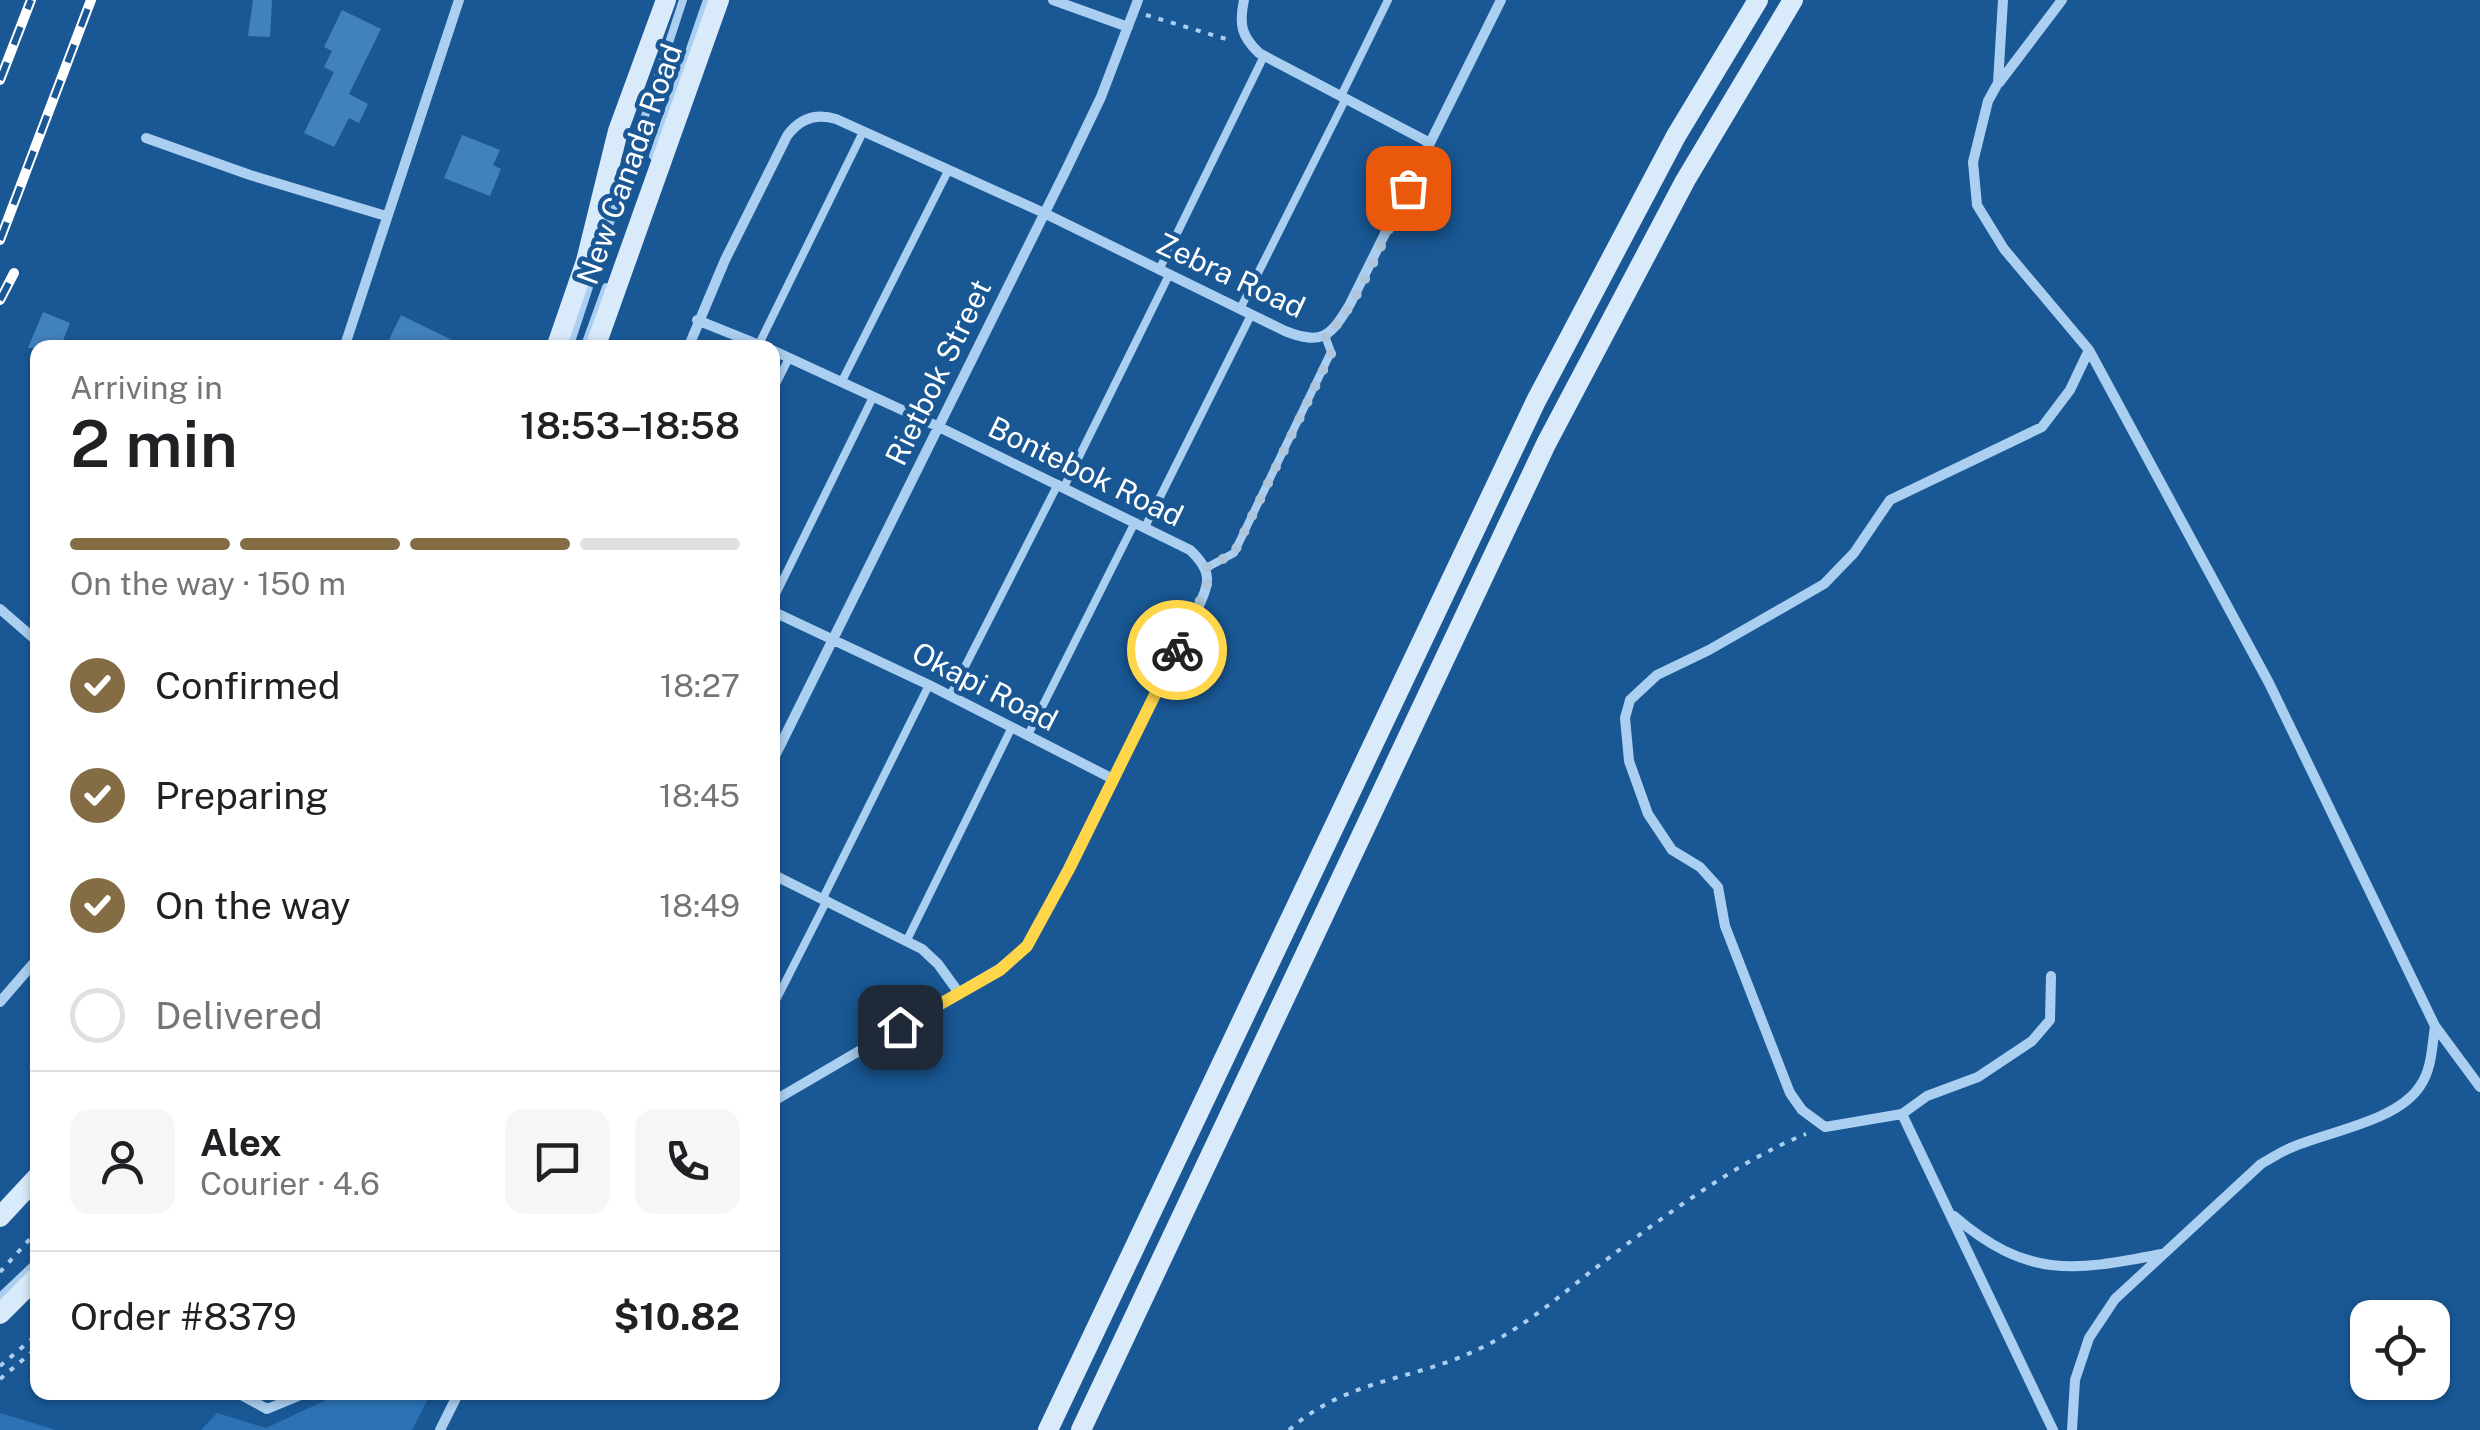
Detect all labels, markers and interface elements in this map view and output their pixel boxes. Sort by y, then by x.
street label: New Canada Road [569,39,689,289]
pin [1366,146,1451,231]
icon: bag [1381,161,1436,216]
street label: Zebra Road [1151,225,1311,325]
street label: Rietbok Street [878,273,998,471]
text: Arriving in [70,369,223,406]
text: 18:53–18:58 [520,403,740,448]
text: 2 min [70,405,238,482]
street label: Bontebok Road [983,408,1189,534]
text: On the way · 150 m [70,565,346,602]
courier [1127,600,1227,700]
icon: bike [1150,623,1205,678]
street label: Okapi Road [906,634,1064,738]
icon: check [70,658,125,713]
text: Confirmed [155,663,340,708]
text: 18:27 [660,667,740,704]
icon: check [70,768,125,823]
text: Preparing [155,773,329,818]
text: 18:45 [659,777,740,814]
icon: check [70,878,125,933]
text: On the way [155,883,351,928]
text: 18:49 [659,887,740,924]
pin [858,985,943,1070]
text: Delivered [155,993,323,1038]
icon: home [873,1000,928,1055]
button: person [70,1109,175,1214]
button: chat [505,1109,610,1214]
button: phone [635,1109,740,1214]
text: Alex [200,1120,282,1165]
text: Courier · 4.6 [200,1165,380,1202]
text: Order #8379 [70,1294,297,1339]
text: $10.82 [614,1294,740,1339]
map controls [2350,1300,2450,1400]
button: locate [2350,1300,2450,1400]

